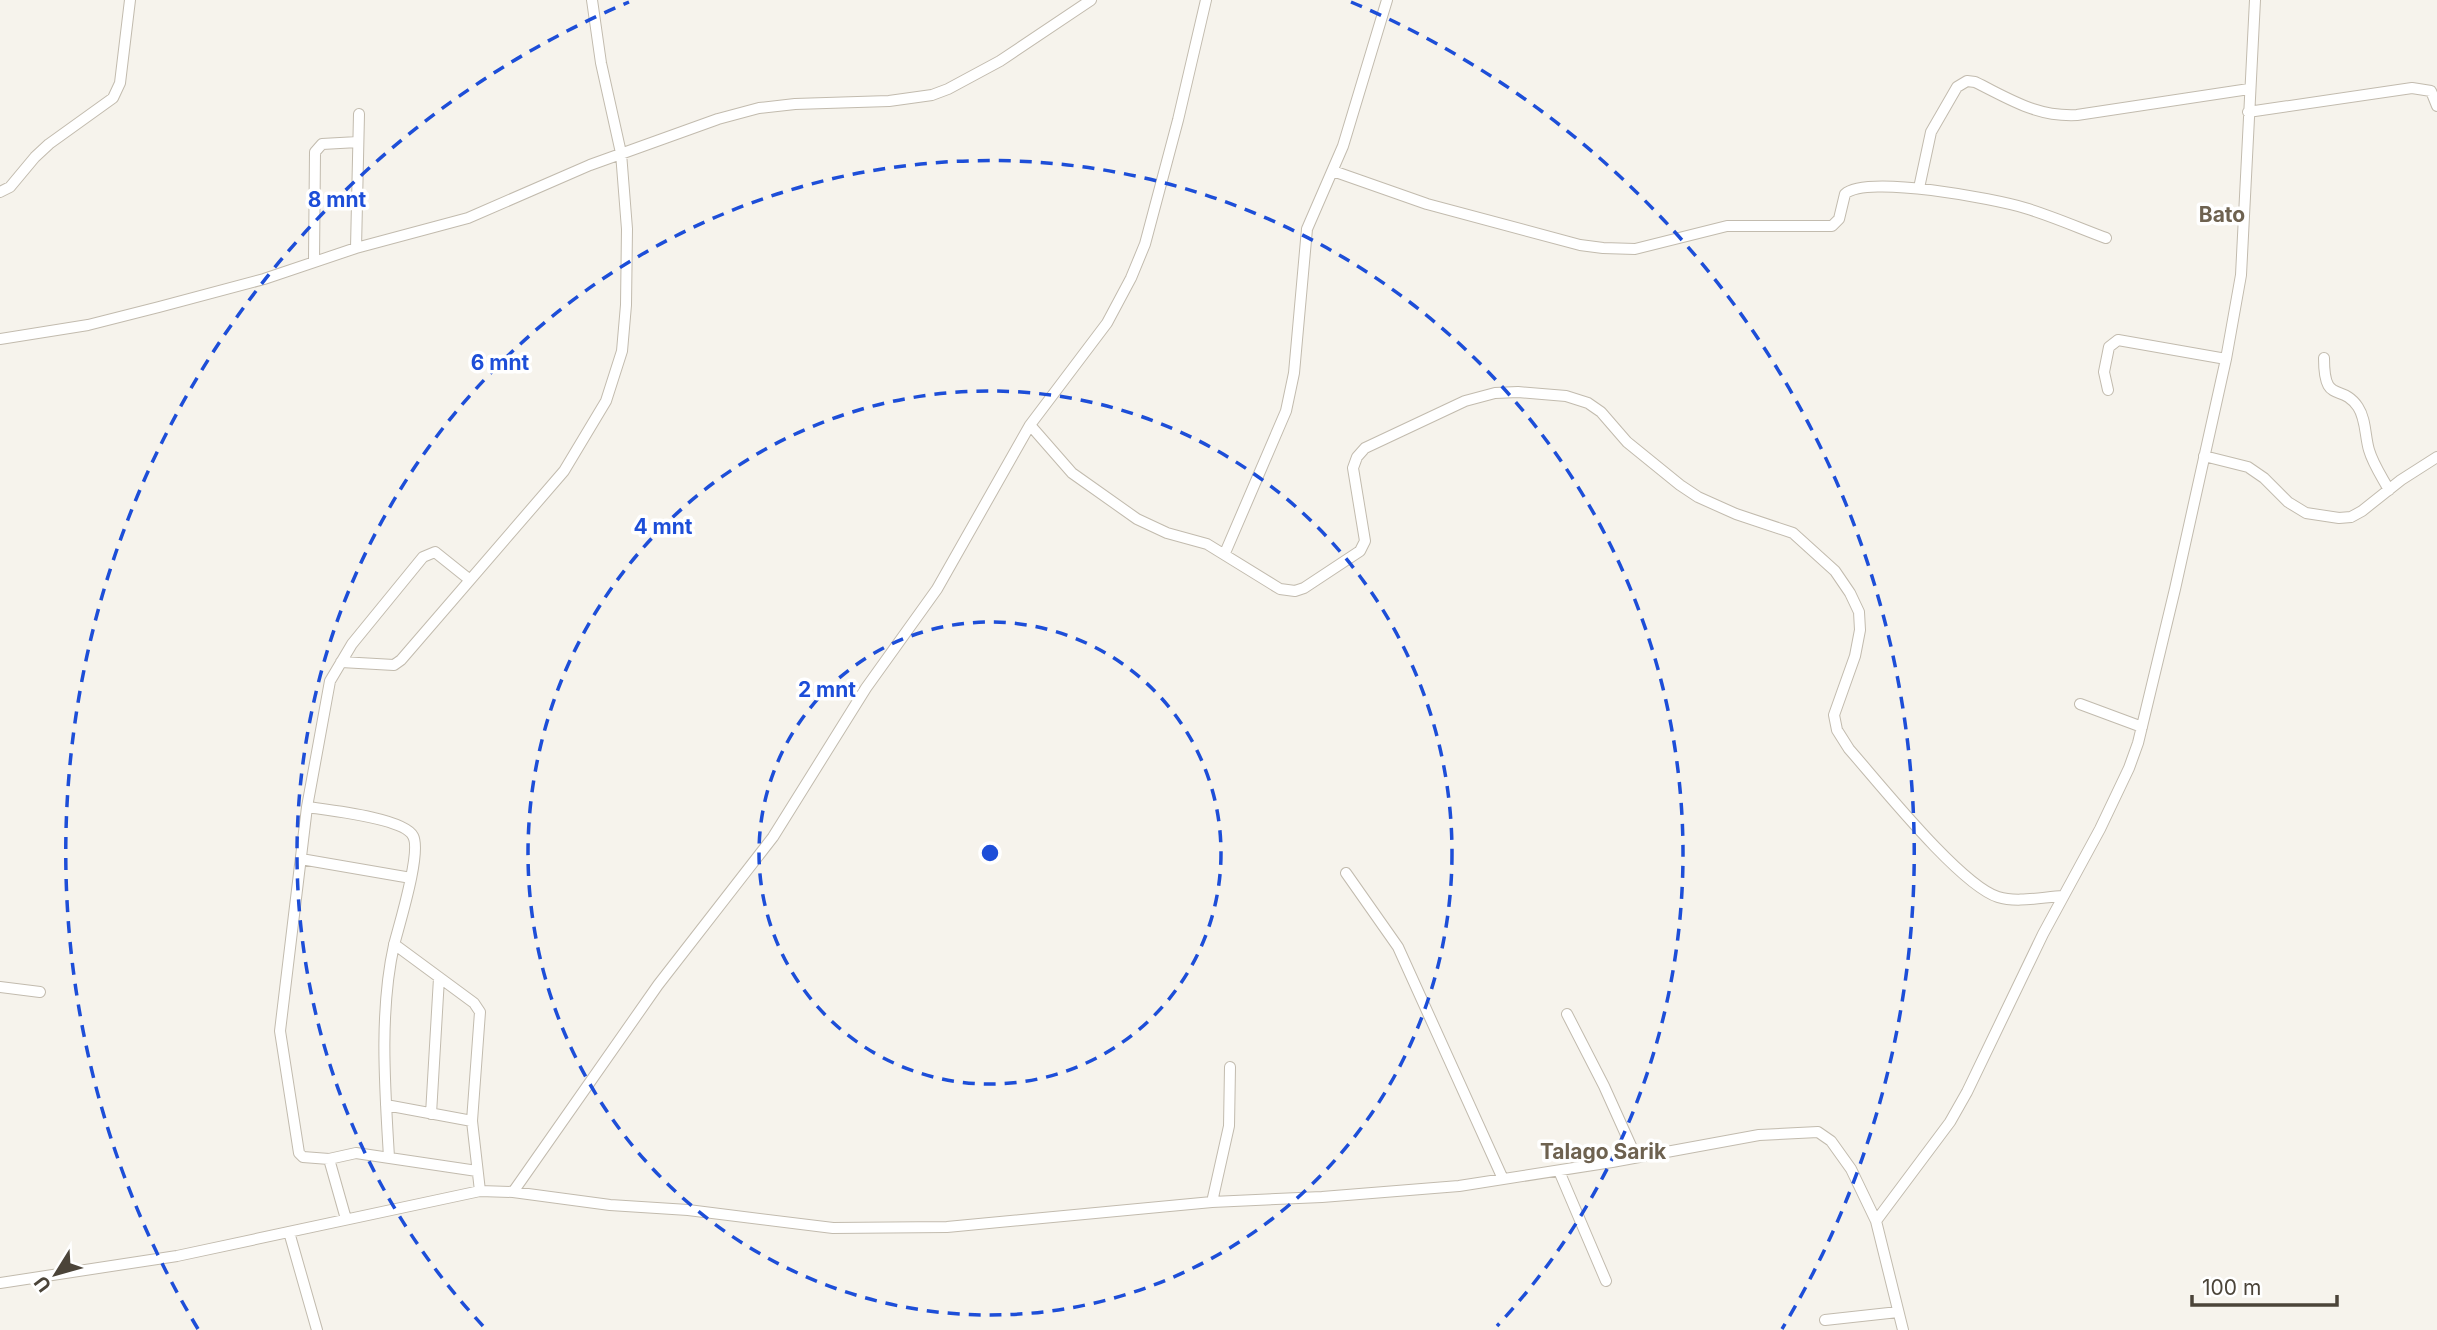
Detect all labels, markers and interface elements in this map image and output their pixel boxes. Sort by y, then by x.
text: 8 mnt [308,187,367,212]
district label: Bato [2199,202,2245,227]
text: 6 mnt [471,350,530,375]
text: 4 mnt [633,514,693,539]
text: 2 mnt [798,677,856,702]
centre of rings [978,841,1002,865]
district label: Talago Sarik [1540,1139,1667,1164]
north arrow [21,1239,91,1309]
scale bar [2192,1264,2337,1308]
text: U [29,1271,56,1296]
text: 100 m [2202,1275,2261,1300]

